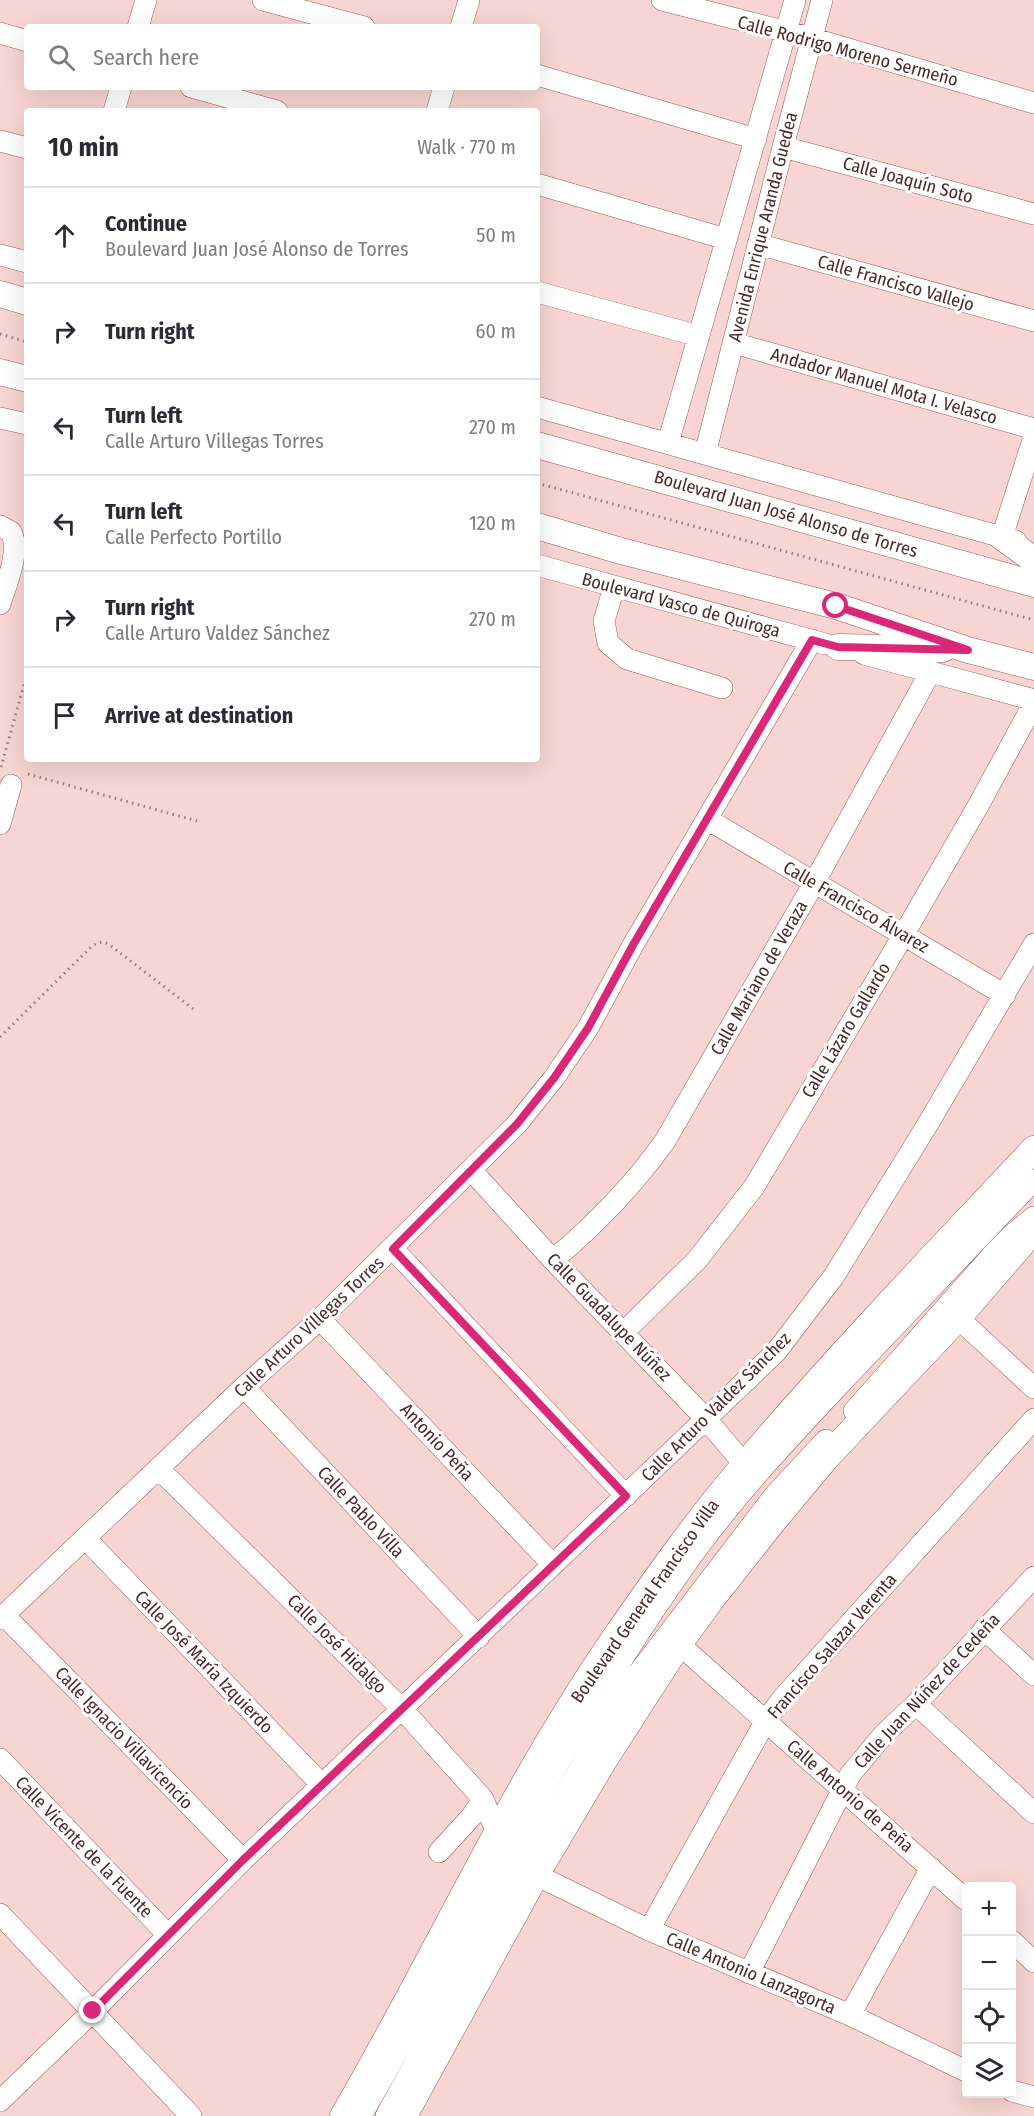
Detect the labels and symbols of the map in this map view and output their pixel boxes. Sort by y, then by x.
street label: Calle Rodrigo Moreno Sermeño [735,11,961,91]
street label: Avenida Enrique Aranda Guedea [724,110,802,344]
street label: Calle Joaquín Soto [840,152,976,208]
street label: Calle Francisco Vallejo [815,250,977,316]
street label: Andador Manuel Mota I. Velasco [768,343,1000,429]
street label: Boulevard Juan José Alonso de Torres [652,466,921,562]
street label: Boulevard Vasco de Quiroga [579,568,783,642]
route start [822,592,848,618]
street label: Calle Francisco Álvarez [779,855,933,958]
street label: Calle Mariano de Veraza [706,896,812,1059]
street label: Calle Lázaro Gallardo [797,958,895,1102]
street label: Calle Guadalupe Núñez [542,1248,676,1386]
street label: Calle Arturo Villegas Torres [230,1252,389,1402]
street label: Calle Arturo Valdez Sánchez [637,1328,795,1486]
street label: Antonio Peña [396,1399,479,1485]
street label: Calle Pablo Villa [313,1462,409,1563]
street label: Boulevard General Francisco Villa [566,1495,724,1707]
street label: Francisco Salazar Verenta [763,1569,901,1723]
street label: Calle José María Izquierdo [130,1586,278,1738]
street label: Calle José Hidalgo [283,1590,391,1698]
street label: Calle Juan Núñez de Cedeña [849,1609,1005,1773]
street label: Calle Ignacio Villavicencio [50,1662,198,1814]
street label: Calle Antonio de Peña [782,1735,918,1857]
street label: Calle Vicente de la Fuente [11,1772,157,1922]
street label: Calle Antonio Lanzagorta [663,1927,839,2019]
route end [79,1997,105,2023]

